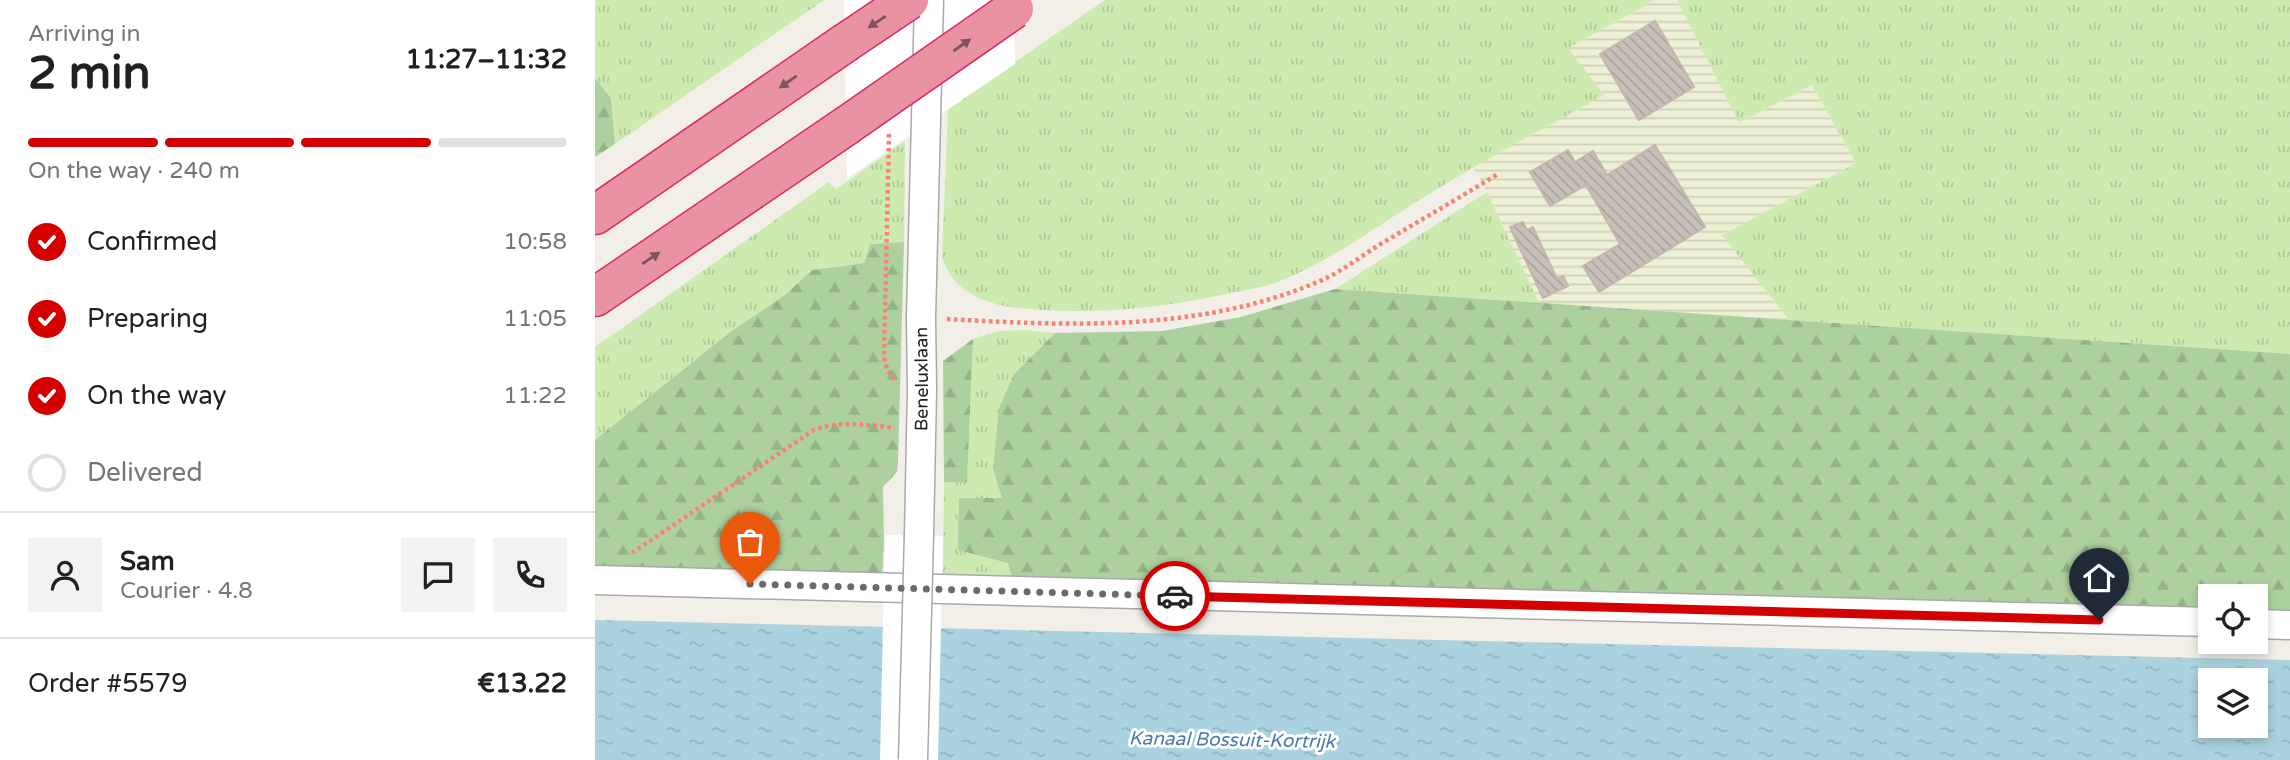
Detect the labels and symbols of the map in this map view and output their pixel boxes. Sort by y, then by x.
one-way arrow [867,15,887,28]
one-way arrow [953,39,972,52]
one-way arrow [779,75,797,89]
one-way arrow [642,252,661,265]
street label: Beneluxlaan [910,327,933,431]
pin [720,512,780,584]
pin [2069,548,2129,620]
courier [1140,561,1210,631]
water label: Kanaal Bossuit-Kortrijk [1129,727,1337,753]

